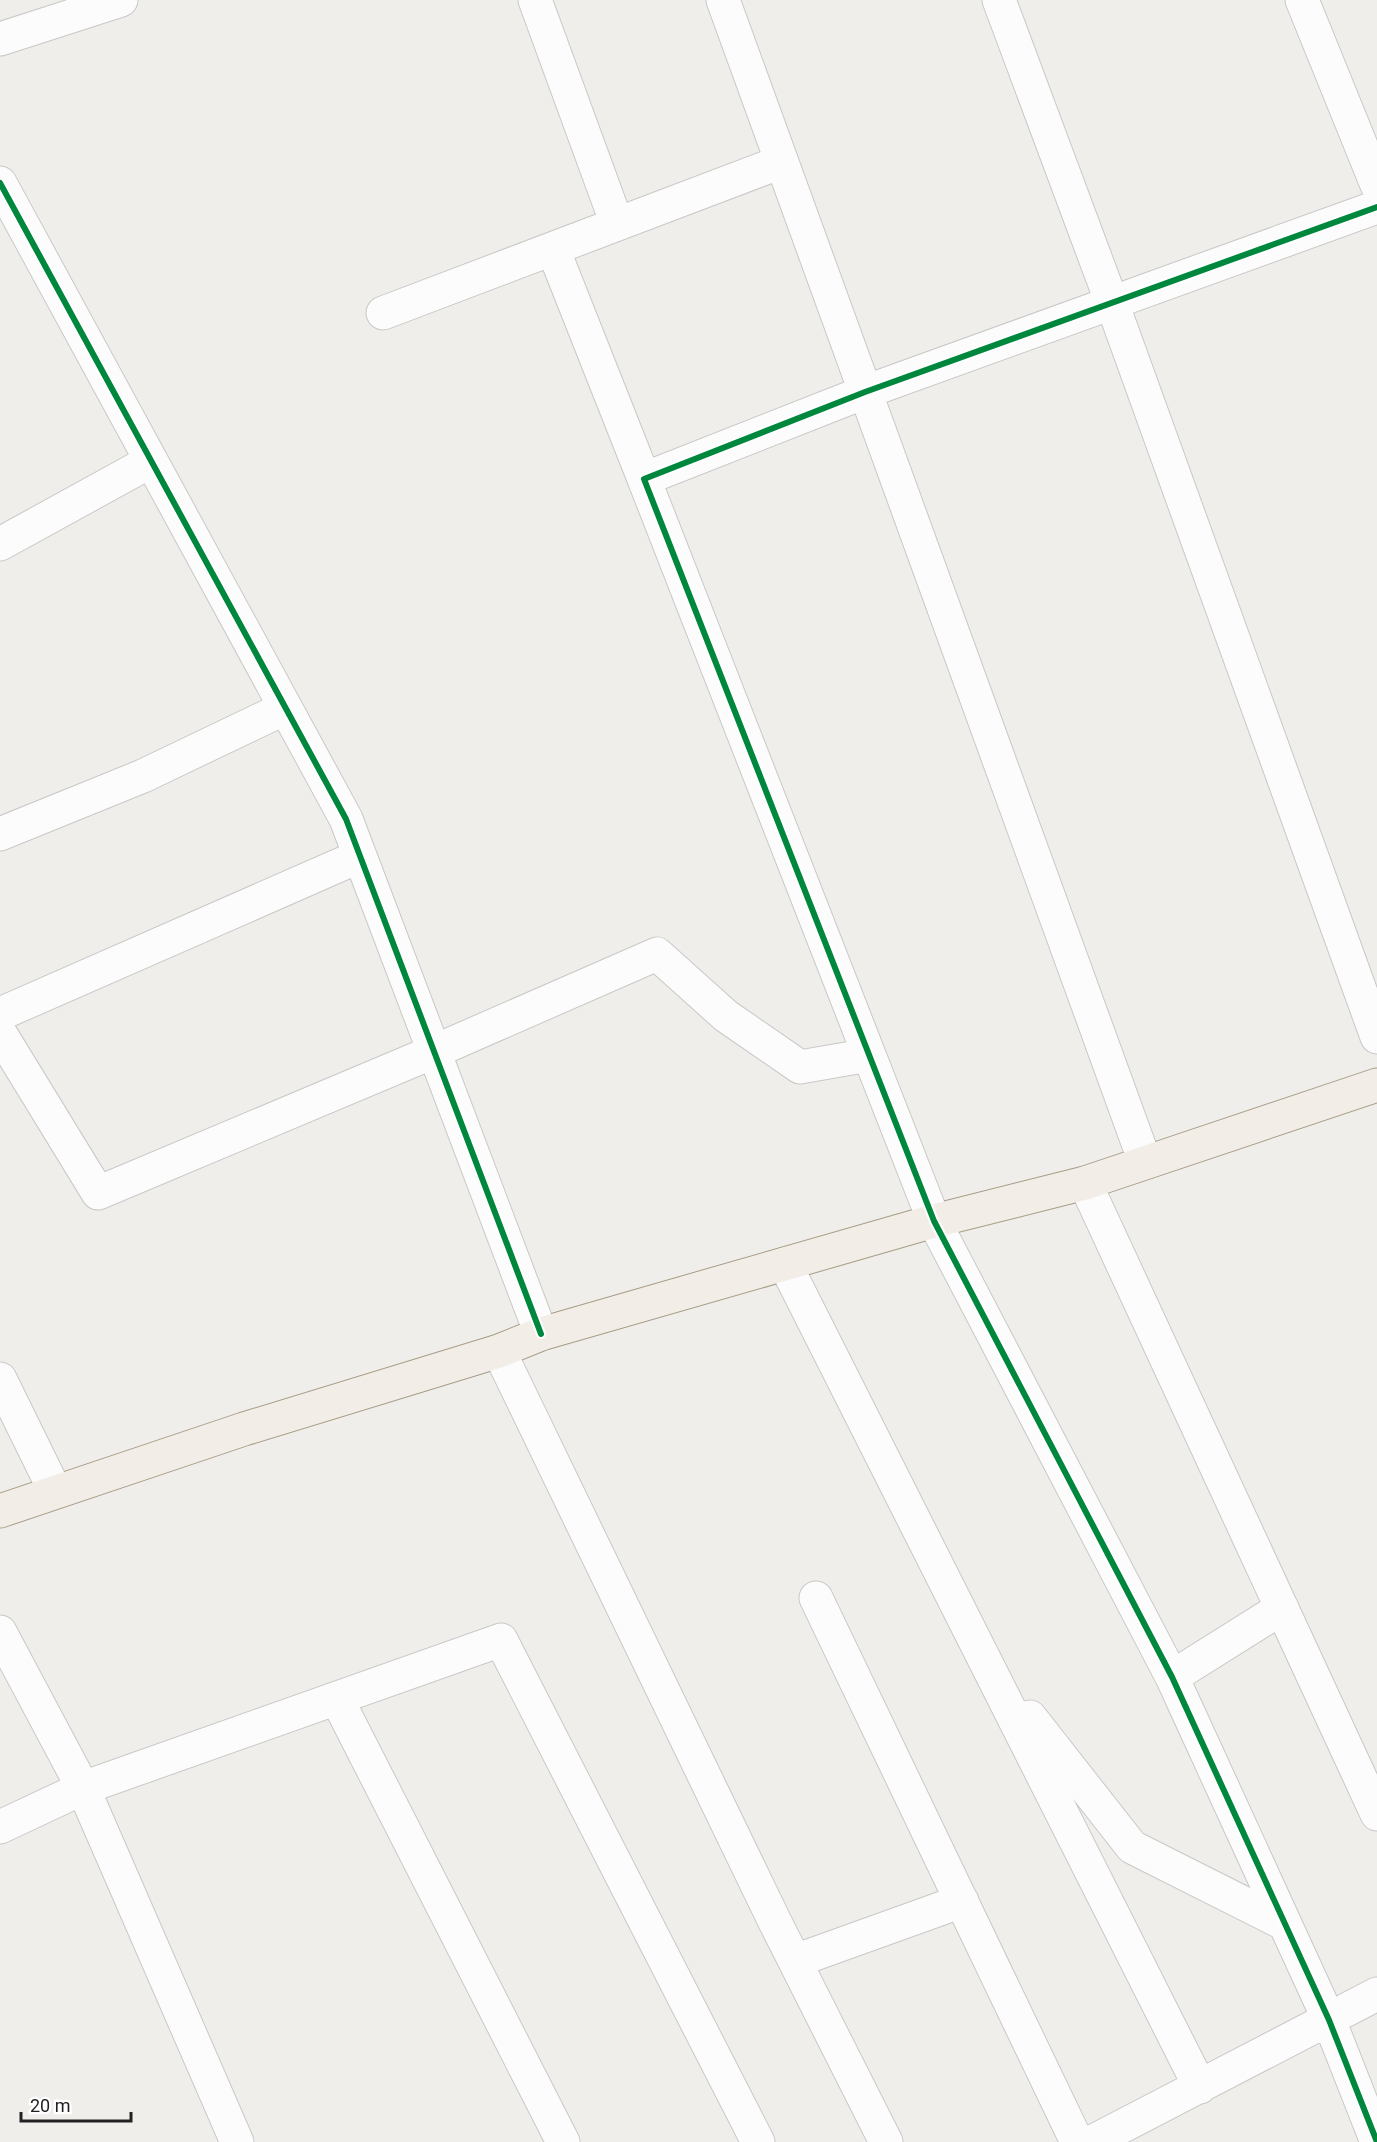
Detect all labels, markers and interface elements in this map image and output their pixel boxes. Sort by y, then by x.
scale bar [21,2085,130,2123]
text: 20 m [30,2095,70,2116]

